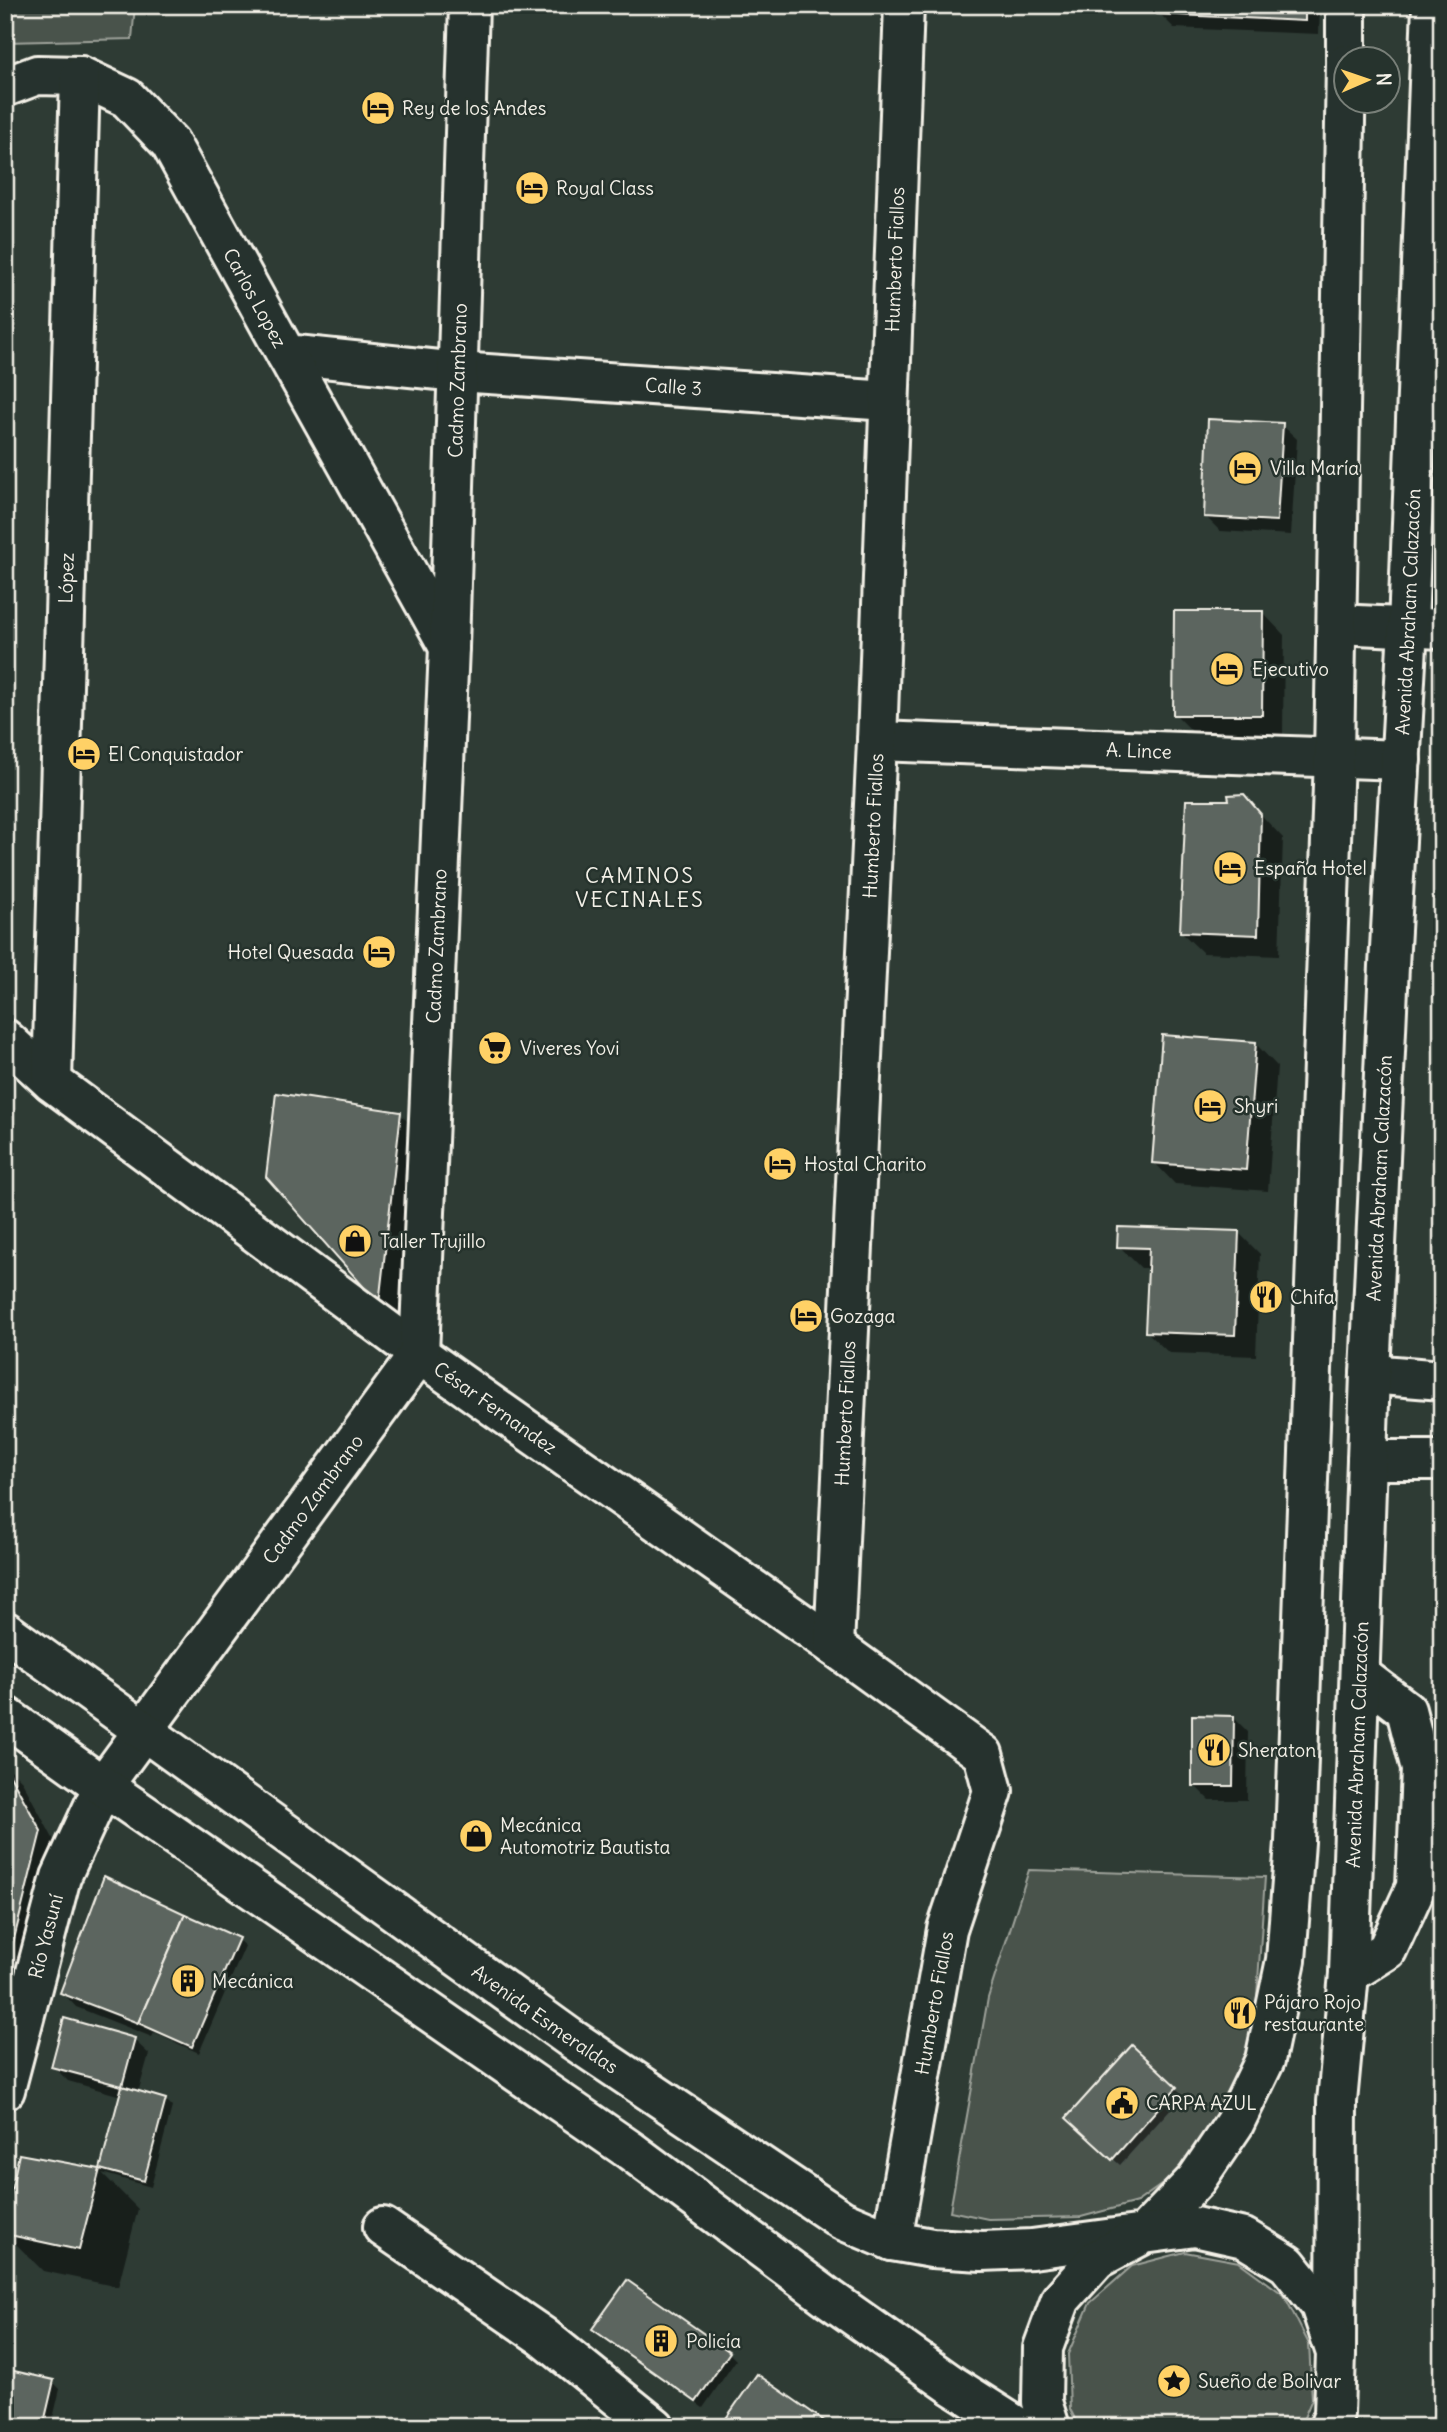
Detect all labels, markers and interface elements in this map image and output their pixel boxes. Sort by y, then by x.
north arrow [1332,46,1402,116]
text: N [1372,72,1396,86]
hotel icon: Rey de los Andes [359,89,397,127]
place label: Rey de los Andes [402,96,546,120]
hotel icon: Royal Class [513,169,551,207]
place label: Royal Class [556,176,654,200]
street label: Humberto Fiallos [880,186,909,332]
street label: Carlos Lopez [218,244,292,352]
street label: Cadmo Zambrano [443,303,472,458]
street label: Calle 3 [644,373,703,400]
hotel icon: Villa María [1226,449,1264,487]
place label: Villa María [1270,456,1359,480]
street label: Avenida Abraham Calazacón [1390,488,1425,736]
street label: López [53,552,79,604]
hotel icon: Ejecutivo [1208,650,1246,688]
place label: Ejecutivo [1252,657,1329,681]
hotel icon: El Conquistador [65,735,103,773]
street label: A. Lince [1105,737,1172,764]
place label: El Conquistador [108,742,243,766]
street label: Humberto Fiallos [858,753,888,899]
hotel icon: España Hotel [1211,849,1249,887]
place label: España Hotel [1254,856,1367,880]
district label: CAMINOS VECINALES [575,862,705,913]
street label: Cadmo Zambrano [421,868,452,1024]
hotel icon: Hotel Quesada [360,933,398,971]
place label: Hotel Quesada [228,940,354,964]
supermarket icon: Viveres Yovi [476,1029,514,1067]
place label: Viveres Yovi [520,1036,620,1060]
street label: Avenida Abraham Calazacón [1361,1054,1397,1302]
hotel icon: Shyri [1191,1087,1229,1125]
place label: Shyri [1234,1094,1278,1118]
hotel icon: Hostal Charito [761,1145,799,1183]
place label: Hostal Charito [804,1152,926,1176]
shop icon: Taller Trujillo [336,1222,374,1260]
place label: Taller Trujillo [380,1229,486,1253]
restaurant icon: Chifa [1247,1278,1285,1316]
place label: Chifa [1290,1285,1335,1309]
hotel icon: Gozaga [787,1297,825,1335]
place label: Gozaga [830,1304,896,1328]
street label: Humberto Fiallos [830,1340,860,1486]
street label: César Fernandez [429,1356,562,1459]
street label: Cadmo Zambrano [258,1429,368,1569]
street label: Avenida Abraham Calazacón [1341,1621,1373,1868]
restaurant icon: Sheraton [1195,1731,1233,1769]
place label: Sheraton [1238,1738,1316,1762]
place label: Mecánica Automotriz Bautista [500,1813,671,1859]
shop icon: Mecánica Automotriz Bautista [457,1817,495,1855]
street label: Río Yasuní [23,1891,68,1981]
street label: Humberto Fiallos [910,1929,958,2077]
street label: Avenida Esmeraldas [467,1959,623,2079]
building icon: Mecánica [169,1962,207,2000]
place label: Mecánica [212,1969,294,1993]
place label: Pájaro Rojo restaurante [1264,1990,1364,2036]
restaurant icon: Pájaro Rojo restaurante [1221,1994,1259,2032]
public building icon: CARPA AZUL [1103,2084,1141,2122]
place label: CARPA AZUL [1146,2091,1257,2115]
building icon: Policía [642,2322,680,2360]
place label: Policía [686,2329,741,2353]
place icon: Sueño de Bolivar [1155,2362,1193,2400]
place label: Sueño de Bolivar [1198,2369,1341,2393]

